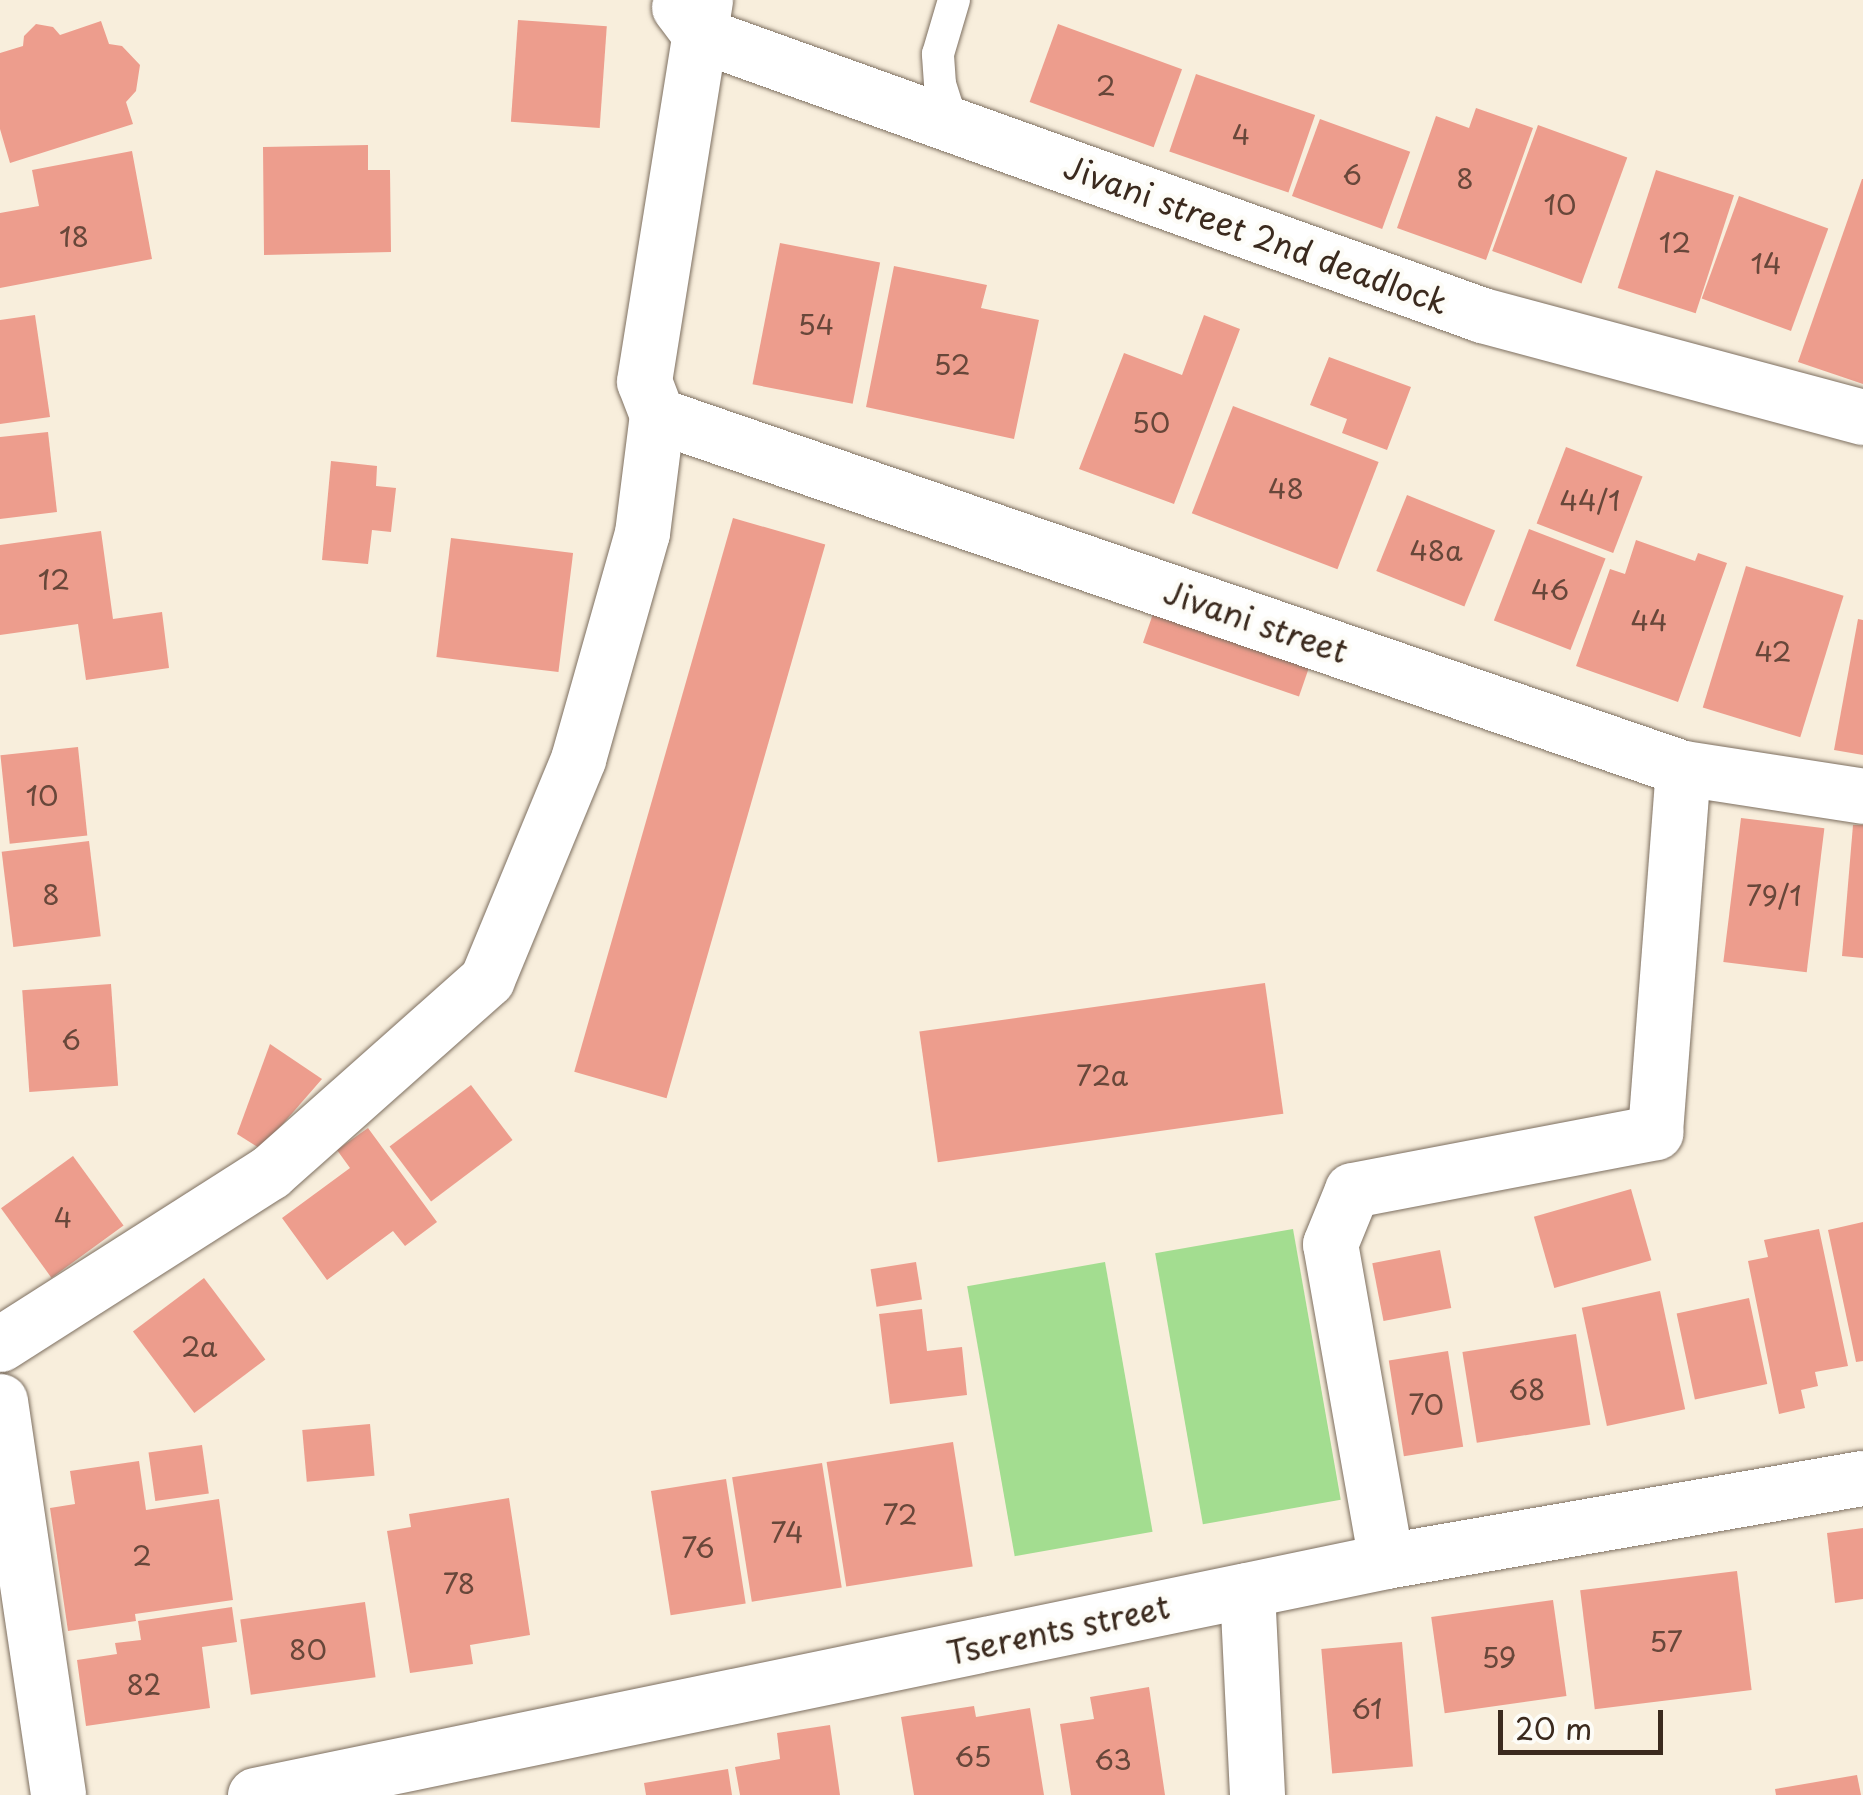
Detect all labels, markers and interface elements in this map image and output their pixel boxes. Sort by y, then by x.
house number: 2 [1096,68,1116,102]
house number: 4 [1232,117,1250,151]
street label: Jivani street 2nd deadlock [1059,146,1453,322]
house number: 6 [1342,157,1362,191]
house number: 8 [1456,161,1474,195]
house number: 10 [1543,187,1577,221]
house number: 18 [59,219,89,253]
house number: 12 [1659,225,1691,259]
house number: 14 [1750,246,1782,280]
house number: 54 [798,307,834,341]
house number: 52 [934,347,970,381]
house number: 50 [1132,405,1170,439]
house number: 48 [1268,471,1304,505]
house number: 44/1 [1559,483,1621,517]
house number: 48a [1409,533,1463,567]
house number: 12 [38,562,70,596]
street label: Jivani street [1159,572,1353,670]
house number: 46 [1531,572,1569,606]
house number: 44 [1630,603,1668,637]
house number: 42 [1754,634,1792,668]
house number: 10 [25,778,59,812]
house number: 8 [42,877,60,911]
house number: 79/1 [1746,878,1802,912]
house number: 6 [61,1022,81,1056]
house number: 72a [1076,1058,1128,1092]
house number: 4 [54,1200,72,1234]
house number: 2a [181,1329,217,1363]
house number: 68 [1509,1372,1545,1406]
house number: 70 [1408,1387,1444,1421]
house number: 72 [882,1497,918,1531]
house number: 74 [770,1515,804,1549]
house number: 76 [681,1530,715,1564]
house number: 2 [132,1538,152,1572]
house number: 78 [443,1566,475,1600]
street label: Tserents street [942,1586,1174,1672]
house number: 57 [1649,1624,1683,1658]
house number: 80 [289,1632,327,1666]
house number: 59 [1482,1640,1516,1674]
house number: 82 [127,1667,161,1701]
scale bar [1503,1690,1668,1752]
house number: 61 [1351,1691,1383,1725]
text: 20 m [1515,1705,1592,1750]
house number: 65 [955,1739,991,1773]
house number: 63 [1094,1742,1132,1776]

